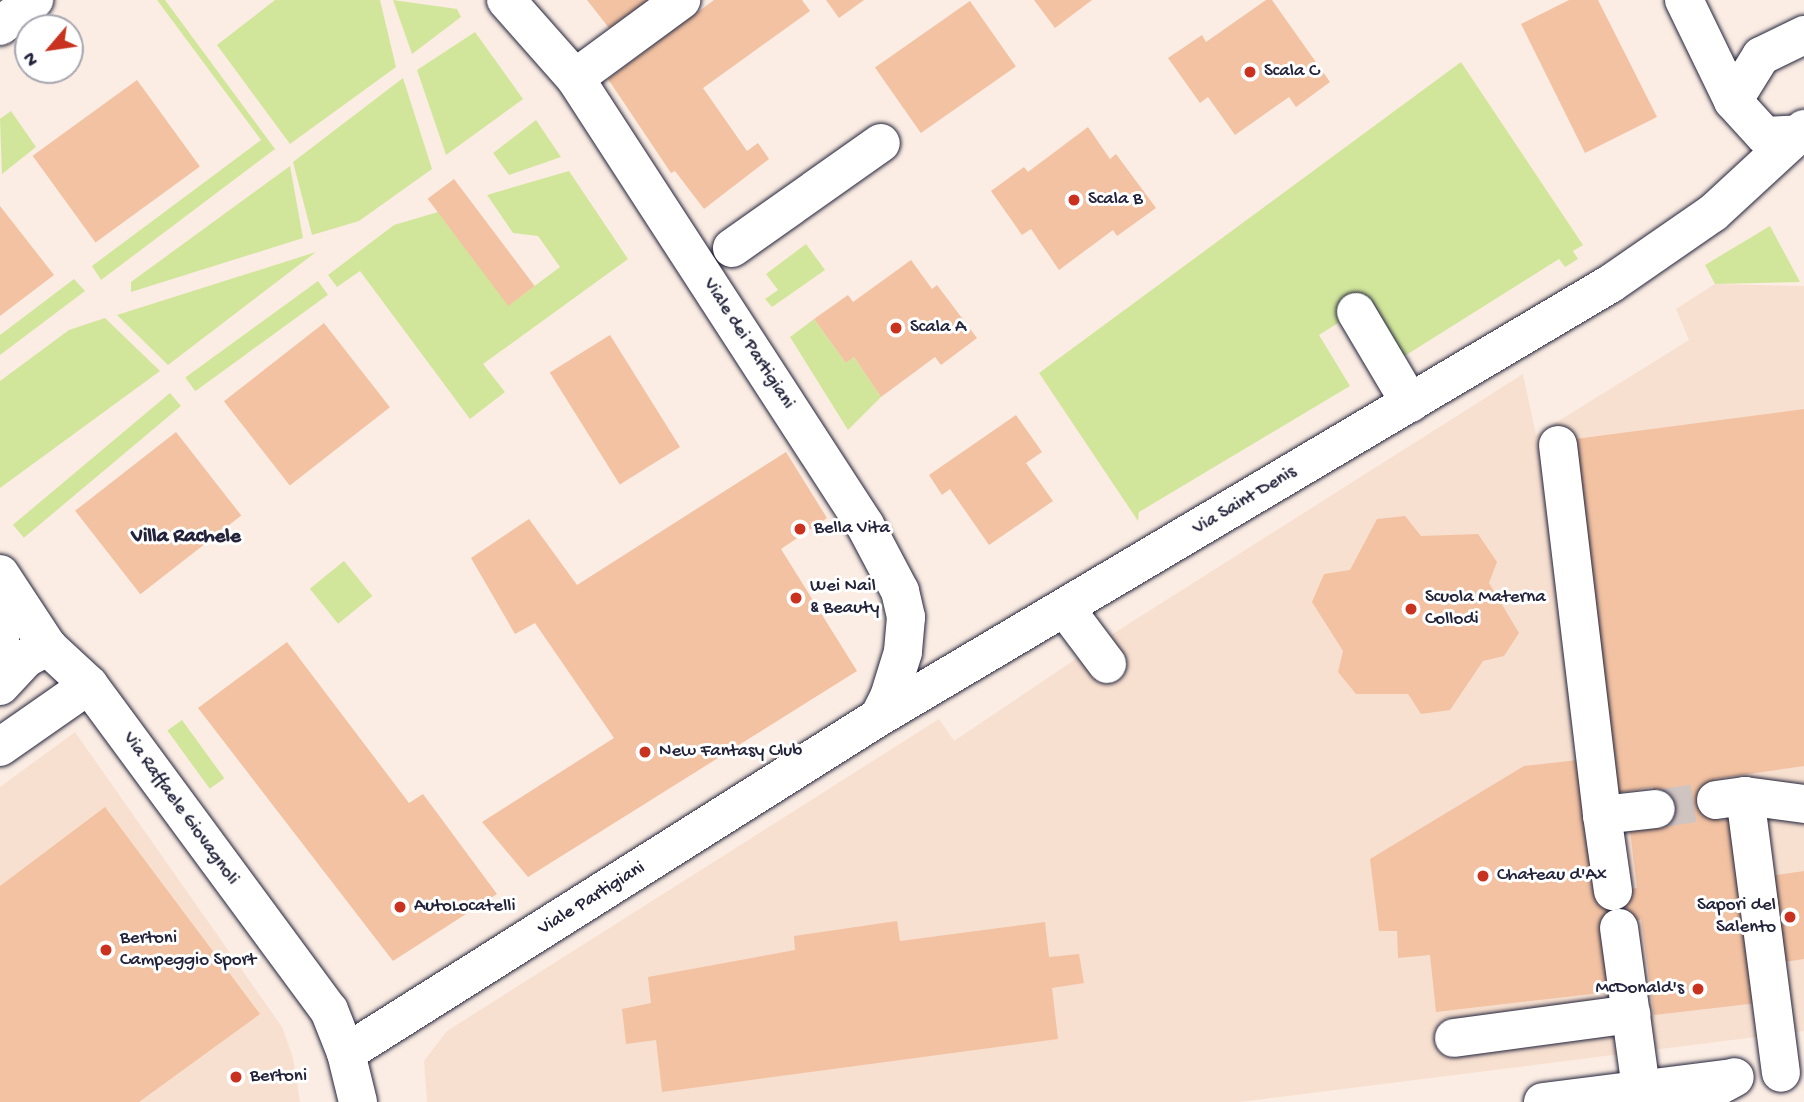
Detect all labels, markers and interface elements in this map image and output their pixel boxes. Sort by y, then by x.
north arrow [14,14,84,84]
text: N [19,47,45,69]
place label: Scala C [1264,61,1319,83]
marker: Scala C [1242,64,1258,80]
place label: Scala B [1088,189,1143,211]
marker: Scala B [1066,192,1082,208]
street label: Viale dei Partigiani [697,274,799,414]
place label: Scala A [910,317,966,339]
marker: Scala A [888,320,904,336]
street label: Via Saint Denis [1189,461,1301,541]
place label: Bella Vita [814,518,890,540]
marker: Bella Vita [792,521,808,537]
district label: Villa Rachele [131,525,241,551]
place label: Wei Nail & Beauty [810,576,879,620]
place label: Scuola Materna Collodi [1425,587,1546,631]
marker: Wei Nail & Beauty [788,590,804,606]
marker: Scuola Materna Collodi [1403,601,1419,617]
street label: Via Raffaele Giovagnoli [117,728,243,890]
place label: New Fantasy Club [659,741,802,763]
marker: New Fantasy Club [637,744,653,760]
street label: Viale Partigiani [534,857,650,941]
place label: Chateau d'Ax [1497,865,1607,887]
marker: Chateau d'Ax [1475,868,1491,884]
place label: Sapori del Salento [1697,895,1776,939]
place label: AutoLocatelli [414,896,516,918]
marker: AutoLocatelli [392,899,408,915]
marker: Sapori del Salento [1782,909,1798,925]
place label: Bertoni Campeggio Sport [120,928,256,972]
marker: Bertoni Campeggio Sport [98,942,114,958]
place label: McDonald's [1595,978,1684,1000]
marker: McDonald's [1690,981,1706,997]
place label: Bertoni [250,1066,307,1088]
marker: Bertoni [228,1069,244,1085]

